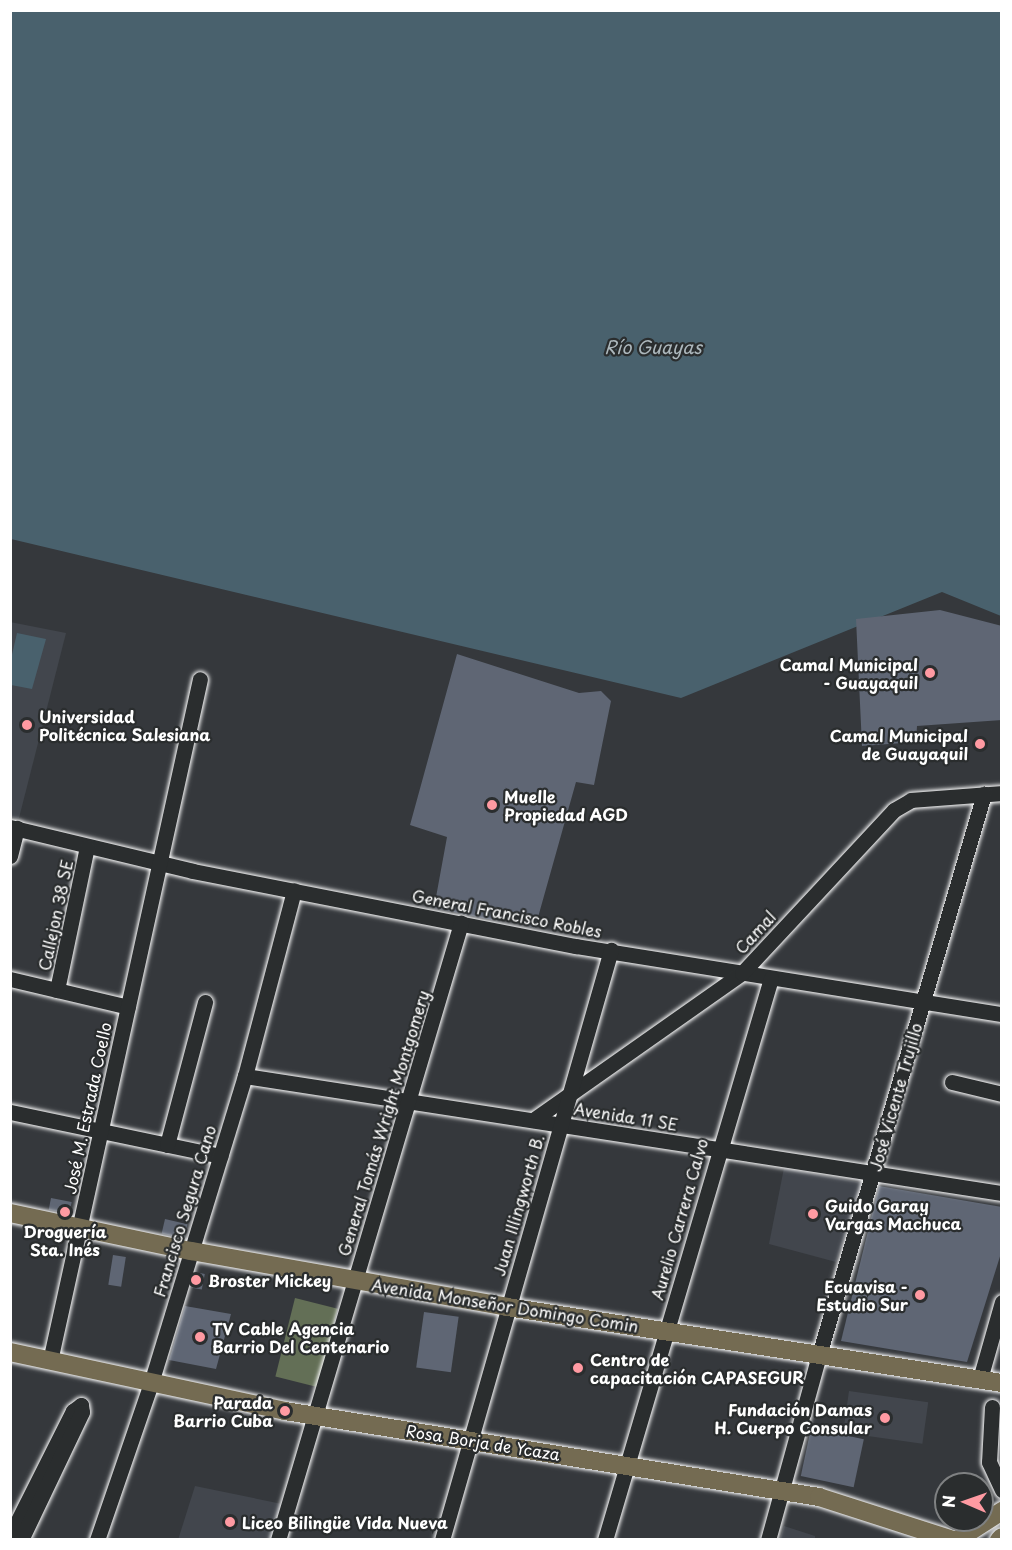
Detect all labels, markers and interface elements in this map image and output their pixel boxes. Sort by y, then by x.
water label: Río Guayas [603,336,703,358]
place label: Camal Municipal - Guayaquil [780,654,918,692]
marker: Camal Municipal - Guayaquil [923,666,937,680]
place label: Universidad Politécnica Salesiana [39,706,210,744]
marker: Universidad Politécnica Salesiana [20,718,34,732]
place label: Camal Municipal de Guayaquil [830,725,968,763]
marker: Camal Municipal de Guayaquil [973,737,987,751]
place label: Muelle Propiedad AGD [504,786,630,824]
marker: Muelle Propiedad AGD [485,798,499,812]
street label: Callejon 38 SE [34,858,76,972]
street label: General Francisco Robles [410,885,604,941]
street label: Camal [731,907,779,957]
street label: General Tomás Wright Montgomery [333,988,433,1258]
street label: José M. Estrada Coello [59,1020,115,1196]
street label: José Vicente Trujillo [865,1020,925,1174]
street label: Avenida 11 SE [573,1098,679,1134]
street label: Francisco Segura Cano [149,1123,219,1299]
street label: Juan Illingworth B. [489,1133,547,1277]
street label: Aurelio Carrera Calvo [647,1135,711,1303]
place label: Guido Garay Vargas Machuca [825,1195,960,1233]
marker: Droguería Sta. Inés [58,1205,72,1219]
marker: Guido Garay Vargas Machuca [806,1207,820,1221]
place label: Droguería Sta. Inés [23,1221,107,1259]
place label: Broster Mickey [208,1270,331,1290]
marker: Broster Mickey [189,1273,203,1287]
street label: Avenida Monseñor Domingo Comin [370,1274,640,1336]
place label: Ecuavisa - Estudio Sur [816,1276,908,1314]
marker: Ecuavisa - Estudio Sur [913,1288,927,1302]
place label: TV Cable Agencia Barrio Del Centenario [212,1318,391,1356]
marker: TV Cable Agencia Barrio Del Centenario [193,1330,207,1344]
place label: Centro de capacitación CAPASEGUR [590,1349,805,1387]
marker: Centro de capacitación CAPASEGUR [571,1361,585,1375]
place label: Parada Barrio Cuba [173,1392,273,1430]
place label: Fundación Damas H. Cuerpo Consular [714,1399,872,1437]
marker: Parada Barrio Cuba [278,1404,292,1418]
marker: Fundación Damas H. Cuerpo Consular [876,1409,894,1427]
street label: Rosa Borja de Ycaza [404,1420,562,1464]
north arrow [934,1472,994,1532]
text: N [936,1495,960,1508]
place label: Liceo Bilingüe Vida Nueva [242,1512,449,1532]
marker: Liceo Bilingüe Vida Nueva [223,1515,237,1529]

